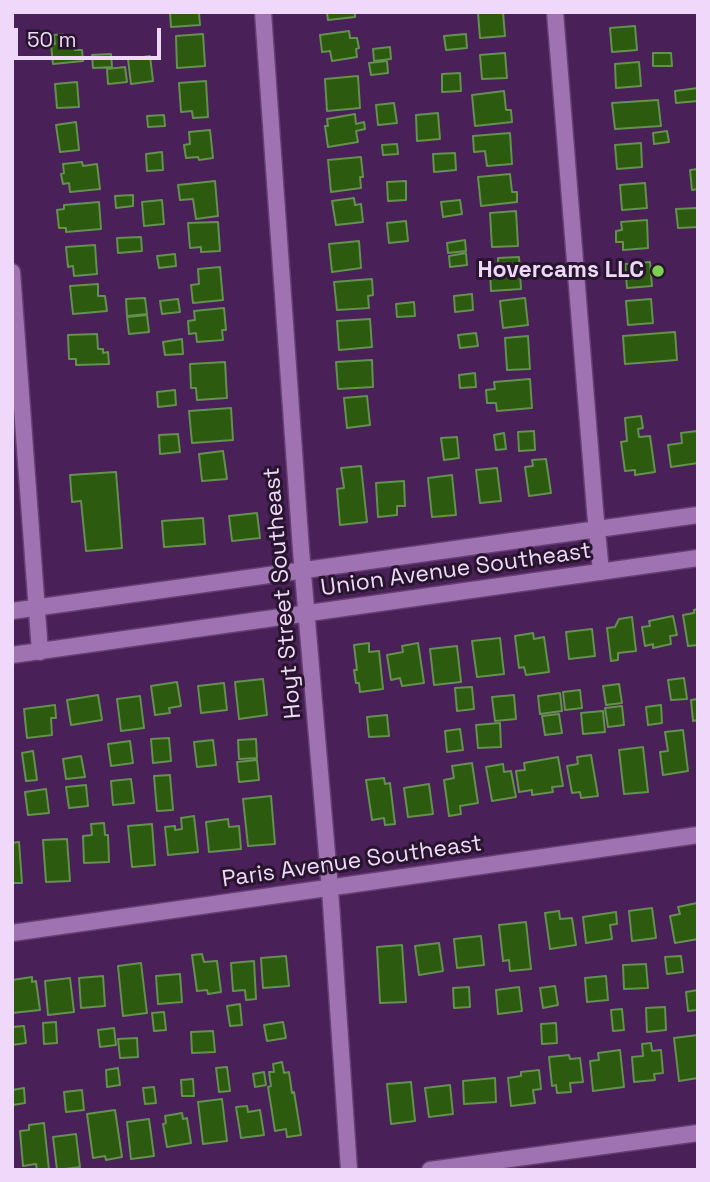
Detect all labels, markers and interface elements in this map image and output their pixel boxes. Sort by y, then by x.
scale bar [18,14,164,58]
text: 50 m [27,26,77,53]
place label: Hovercams LLC [477,257,644,285]
marker: Hovercams LLC [650,263,666,279]
street label: Hoyt Street Southeast [258,466,308,720]
street label: Union Avenue Southeast [319,537,593,603]
street label: Paris Avenue Southeast [220,830,484,894]

